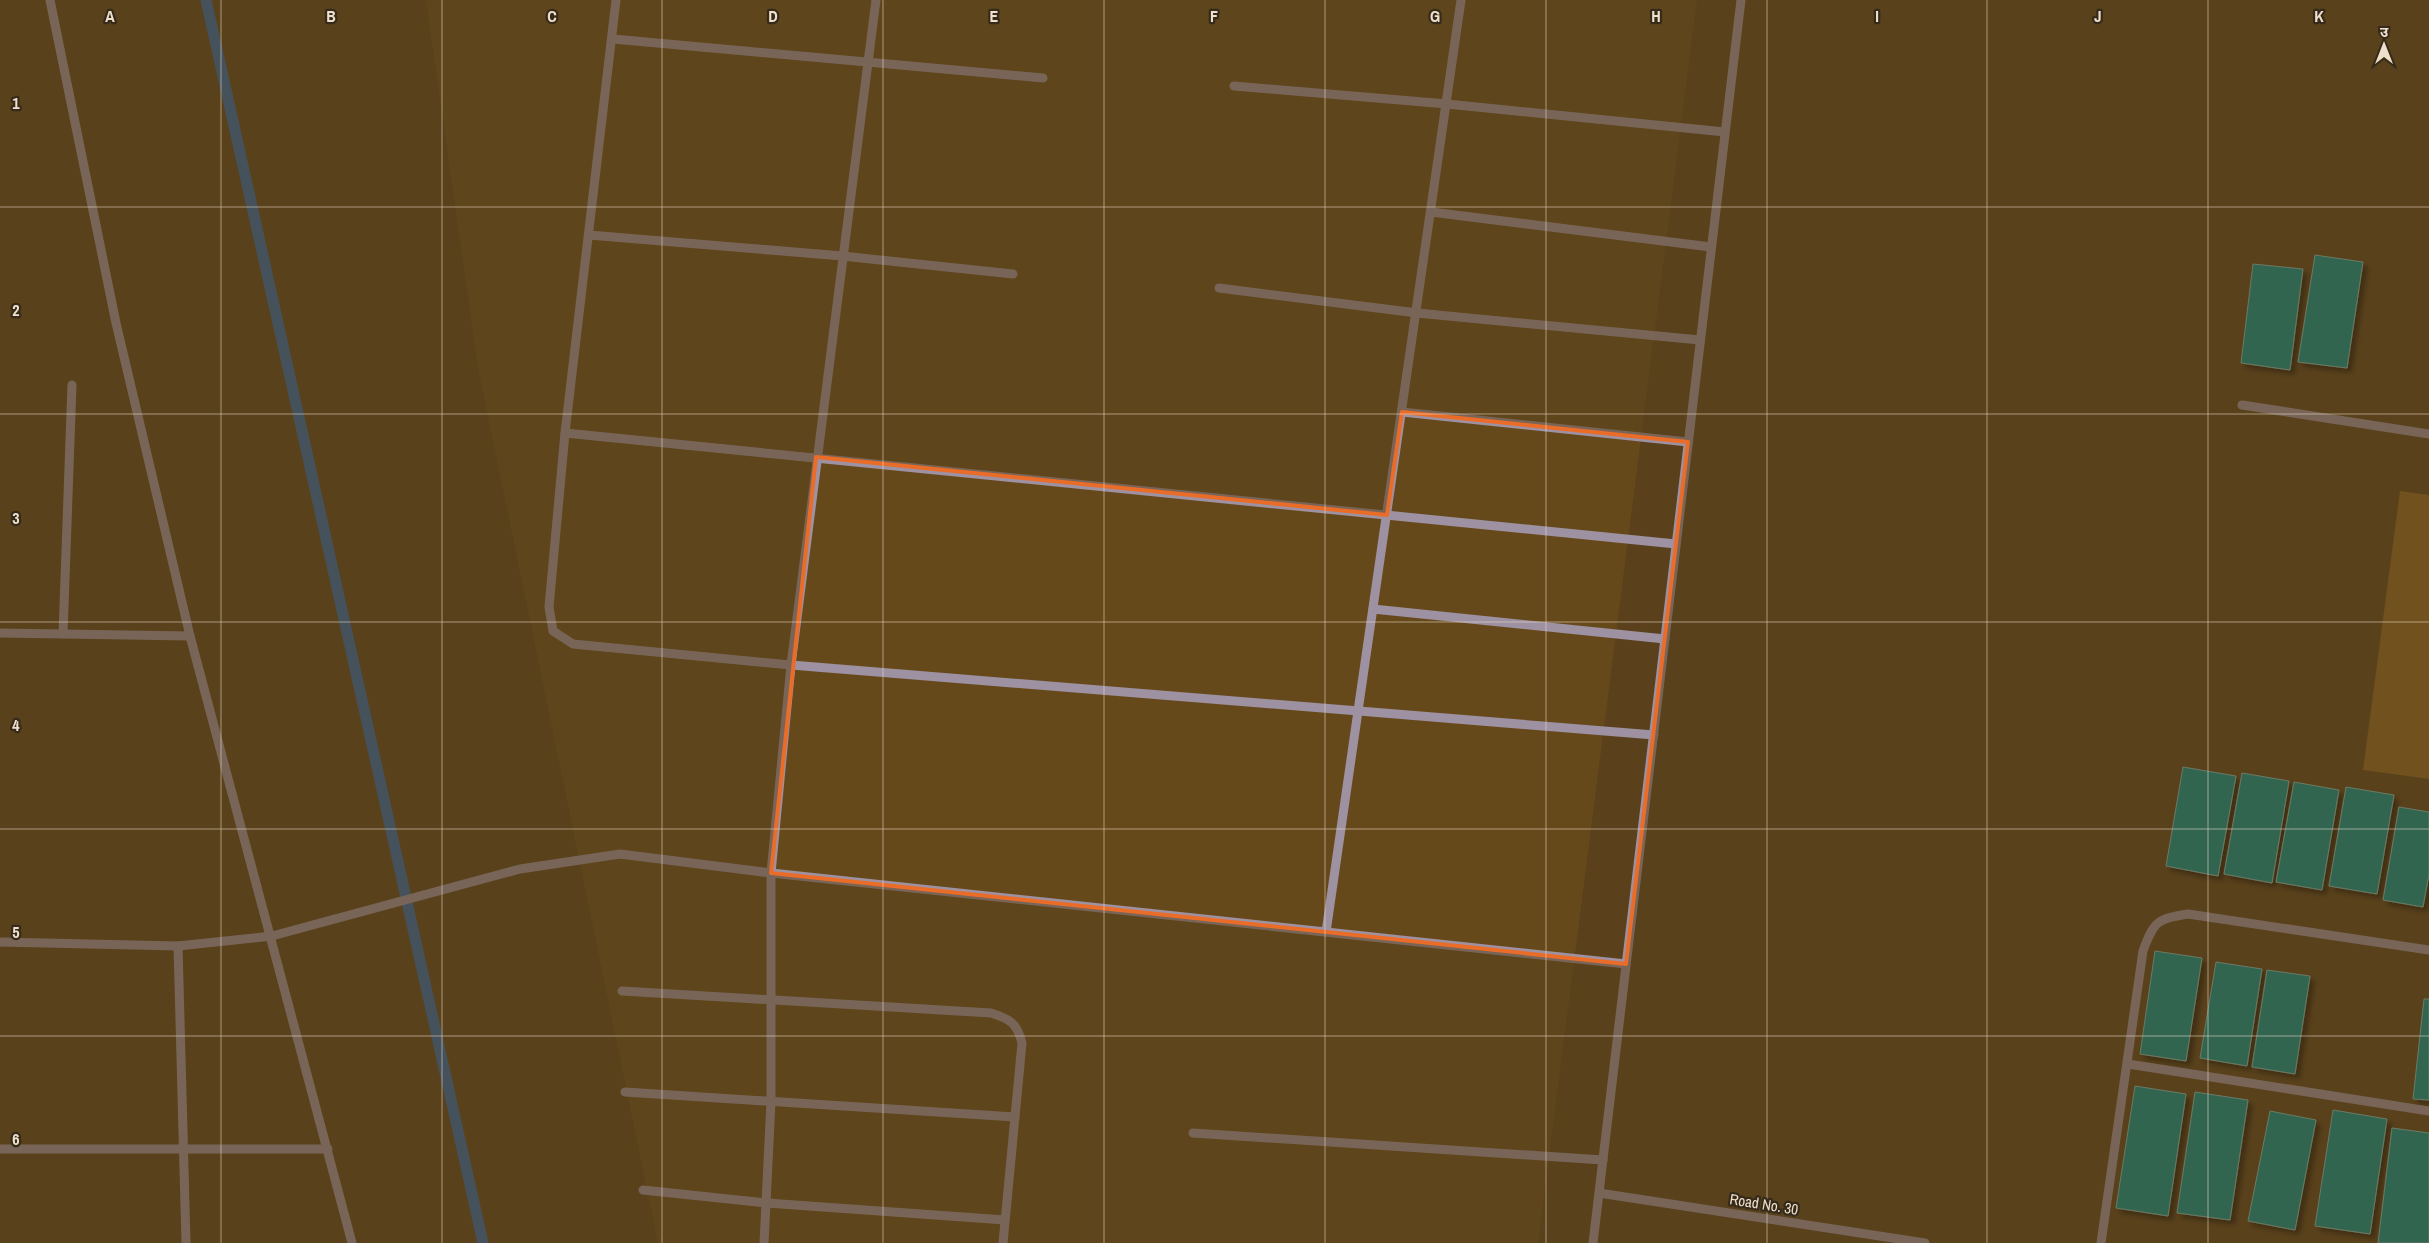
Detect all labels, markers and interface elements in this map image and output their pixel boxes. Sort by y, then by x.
text: A [105,5,115,27]
text: B [326,5,336,27]
text: C [547,5,557,27]
text: D [768,5,778,27]
text: E [990,5,999,27]
text: F [1210,5,1218,27]
text: G [1430,5,1440,27]
text: H [1651,5,1661,27]
text: I [1875,5,1879,27]
text: J [2094,5,2102,27]
text: K [2314,5,2324,27]
north arrow [2359,20,2409,70]
text: उ [2380,23,2389,41]
text: 1 [12,92,20,114]
text: 2 [12,299,20,321]
text: 3 [12,507,20,529]
text: 4 [12,714,20,736]
text: 5 [12,921,20,943]
text: 6 [12,1128,20,1150]
street label: Road No. 30 [1728,1188,1800,1220]

